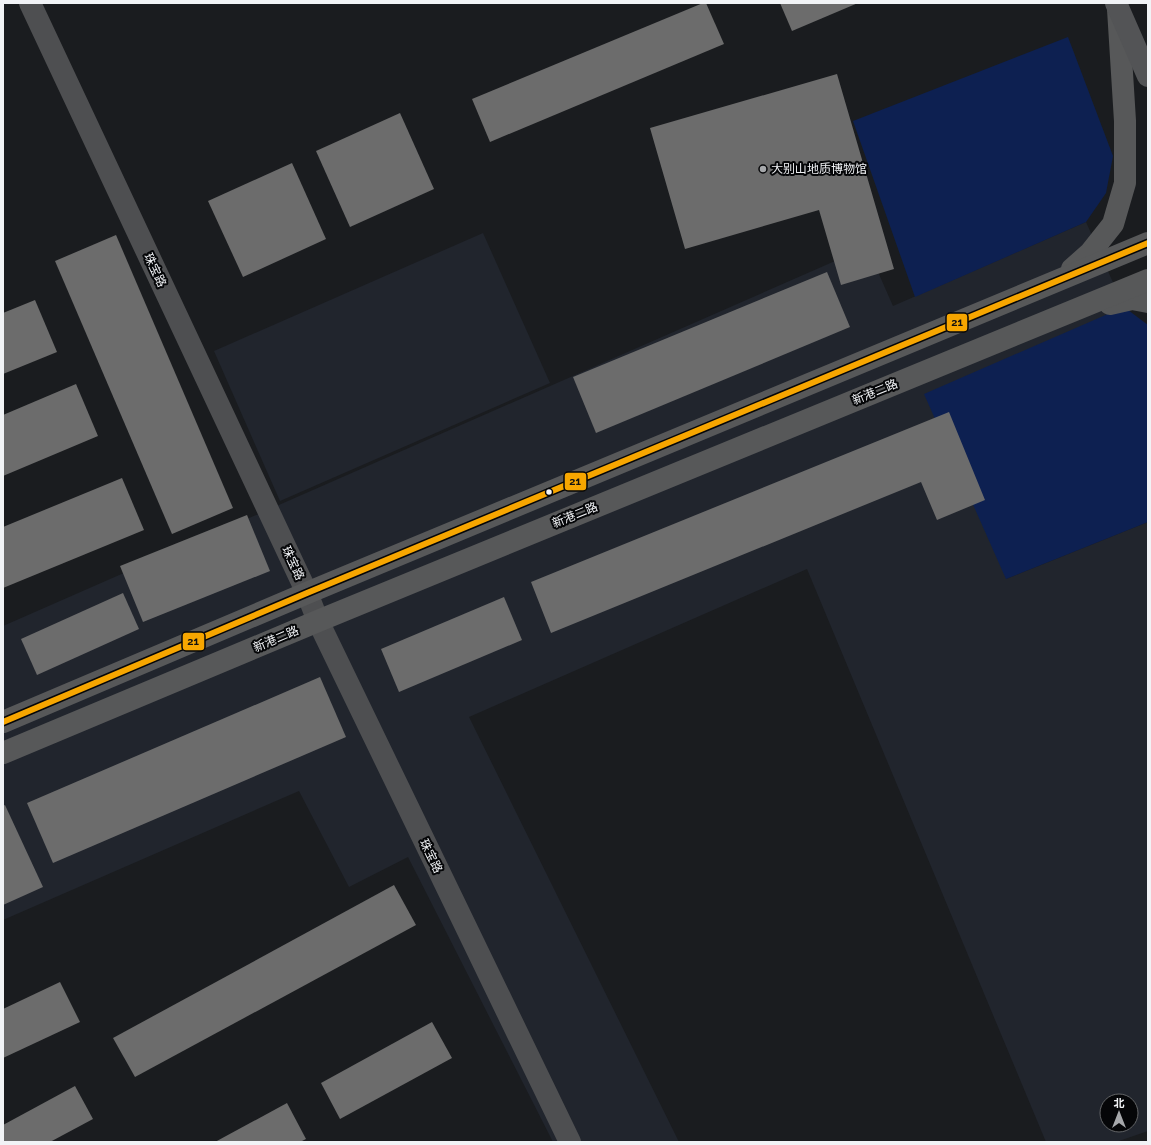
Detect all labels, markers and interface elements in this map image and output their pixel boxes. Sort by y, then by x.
place label: 大别山地质博物馆 [771,162,867,176]
marker: 大别山地质博物馆 [758,164,768,174]
street label: 珠宝路 [141,251,169,289]
line badge: 21 [946,313,968,332]
text: 21 [951,316,963,329]
street label: 新港二路 [850,377,900,407]
line badge: 21 [564,472,587,491]
text: 21 [569,475,581,488]
unlabelled marker [544,487,554,497]
street label: 新港二路 [550,500,600,530]
street label: 珠宝路 [279,544,307,582]
street label: 新港二路 [251,623,301,655]
line badge: 21 [182,632,205,651]
text: 21 [187,635,199,648]
street label: 珠宝路 [417,837,445,875]
north arrow [1099,1093,1139,1133]
text: 北 [1114,1097,1125,1110]

